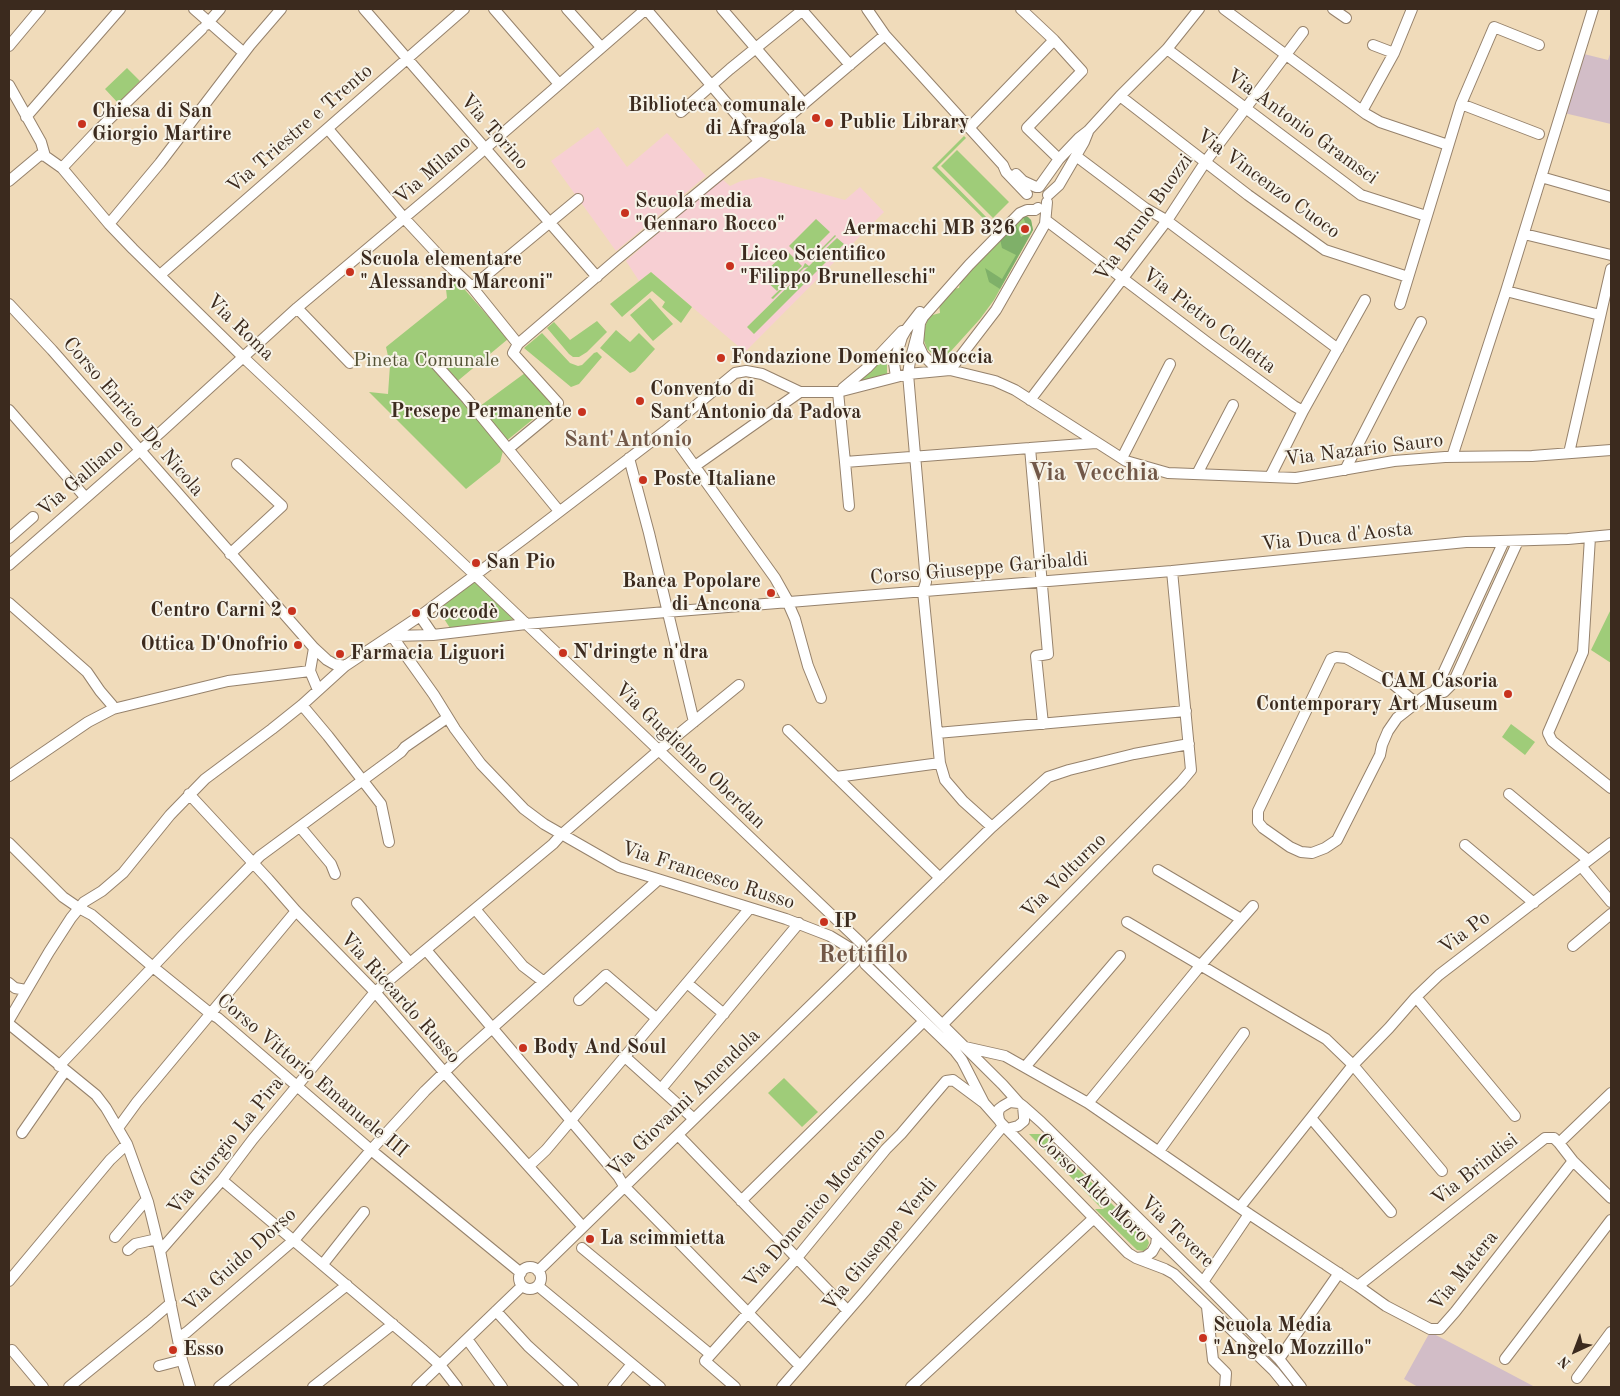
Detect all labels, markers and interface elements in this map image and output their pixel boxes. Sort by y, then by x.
street label: Via Triestre e Trento [222,59,378,199]
street label: Via Antonio Gramsci [1222,64,1382,190]
street label: Via Torino [455,89,533,175]
place label: Biblioteca comunale di Afragola [628,94,806,141]
place label: Chiesa di San Giorgio Martire [92,100,232,147]
place label: Public Library [839,111,970,135]
marker: Biblioteca comunale di Afragola [810,112,822,124]
marker: Public Library [823,117,835,129]
marker: Chiesa di San Giorgio Martire [76,118,88,130]
street label: Via Vincenzo Cuoco [1191,124,1345,244]
street label: Via Milano [390,130,476,210]
street label: Via Bruno Buozzi [1090,150,1198,286]
place label: Scuola media "Gennaro Rocco" [635,190,785,237]
marker: Scuola media "Gennaro Rocco" [619,207,631,219]
place label: Aermacchi MB 326 [843,217,1015,241]
marker: Aermacchi MB 326 [1019,223,1031,235]
place label: Liceo Scientifico "Filippo Brunelleschi" [740,243,936,290]
place label: Scuola elementare "Alessandro Marconi" [360,248,553,295]
marker: Liceo Scientifico "Filippo Brunelleschi" [724,260,736,272]
street label: Via Pietro Colletta [1137,263,1281,379]
marker: Scuola elementare "Alessandro Marconi" [344,266,356,278]
street label: Via Roma [201,290,279,366]
street label: Corso Enrico De Nicola [57,332,209,502]
place label: Fondazione Domenico Moccia [731,346,993,370]
park label: Pineta Comunale [353,349,499,373]
marker: Fondazione Domenico Moccia [715,352,727,364]
place label: Convento di Sant'Antonio da Padova [650,378,861,425]
marker: Convento di Sant'Antonio da Padova [634,395,646,407]
place label: Presepe Permanente [390,400,572,424]
marker: Presepe Permanente [576,406,588,418]
district label: Sant'Antonio [564,427,692,453]
street label: Via Nazario Sauro [1283,428,1445,472]
street label: Via Galliano [33,434,129,522]
district label: Via Vecchia [1029,458,1159,488]
place label: Poste Italiane [653,468,776,492]
marker: Poste Italiane [637,474,649,486]
street label: Via Duca d'Aosta [1260,517,1414,557]
street label: Corso Giuseppe Garibaldi [869,548,1089,590]
place label: San Pio [486,551,555,575]
marker: San Pio [470,557,482,569]
place label: Banca Popolare di Ancona [622,570,761,617]
marker: Banca Popolare di Ancona [765,587,777,599]
place label: Centro Carni 2 [150,599,282,623]
place label: Coccodè [426,601,498,625]
marker: Centro Carni 2 [286,605,298,617]
marker: Coccodè [410,607,422,619]
place label: Ottica D'Onofrio [141,633,288,657]
marker: Ottica D'Onofrio [292,639,304,651]
place label: N'dringte n'dra [573,641,708,665]
place label: Farmacia Liguori [350,642,505,666]
marker: N'dringte n'dra [557,647,569,659]
marker: Farmacia Liguori [334,648,346,660]
place label: CAM Casoria Contemporary Art Museum [1256,670,1498,717]
street label: Via Guglielmo Oberdan [609,678,771,834]
marker: CAM Casoria Contemporary Art Museum [1502,688,1514,700]
street label: Via Volturno [1016,828,1112,924]
street label: Via Francesco Russo [618,837,798,915]
street label: Via Po [1435,906,1495,960]
place label: IP [834,910,857,934]
marker: IP [818,916,830,928]
street label: Via Riccardo Russo [335,927,465,1069]
district label: Rettifilo [818,940,908,970]
street label: Corso Vittorio Emanuele III [211,989,413,1163]
street label: Via Giovanni Amendola [602,1024,766,1182]
place label: Body And Soul [533,1036,666,1060]
marker: Body And Soul [517,1042,529,1054]
street label: Via Giorgio La Pira [163,1072,289,1220]
street label: Via Domenico Mocerino [739,1123,891,1293]
street label: Corso Aldo Moro [1031,1128,1153,1248]
street label: Via Brindisi [1427,1129,1523,1211]
street label: Via Giuseppe Verdi [817,1174,943,1316]
street label: Via Tevere [1135,1191,1219,1273]
street label: Via Guido Dorso [178,1203,302,1317]
street label: Via Matera [1424,1226,1504,1316]
place label: La scimmietta [600,1227,725,1251]
marker: La scimmietta [584,1233,596,1245]
place label: Scuola Media "Angelo Mozzillo" [1213,1314,1372,1361]
north arrow [1550,1326,1600,1376]
marker: Scuola Media "Angelo Mozzillo" [1197,1332,1209,1344]
place label: Esso [183,1338,224,1362]
marker: Esso [167,1344,179,1356]
text: N [1556,1353,1573,1371]

